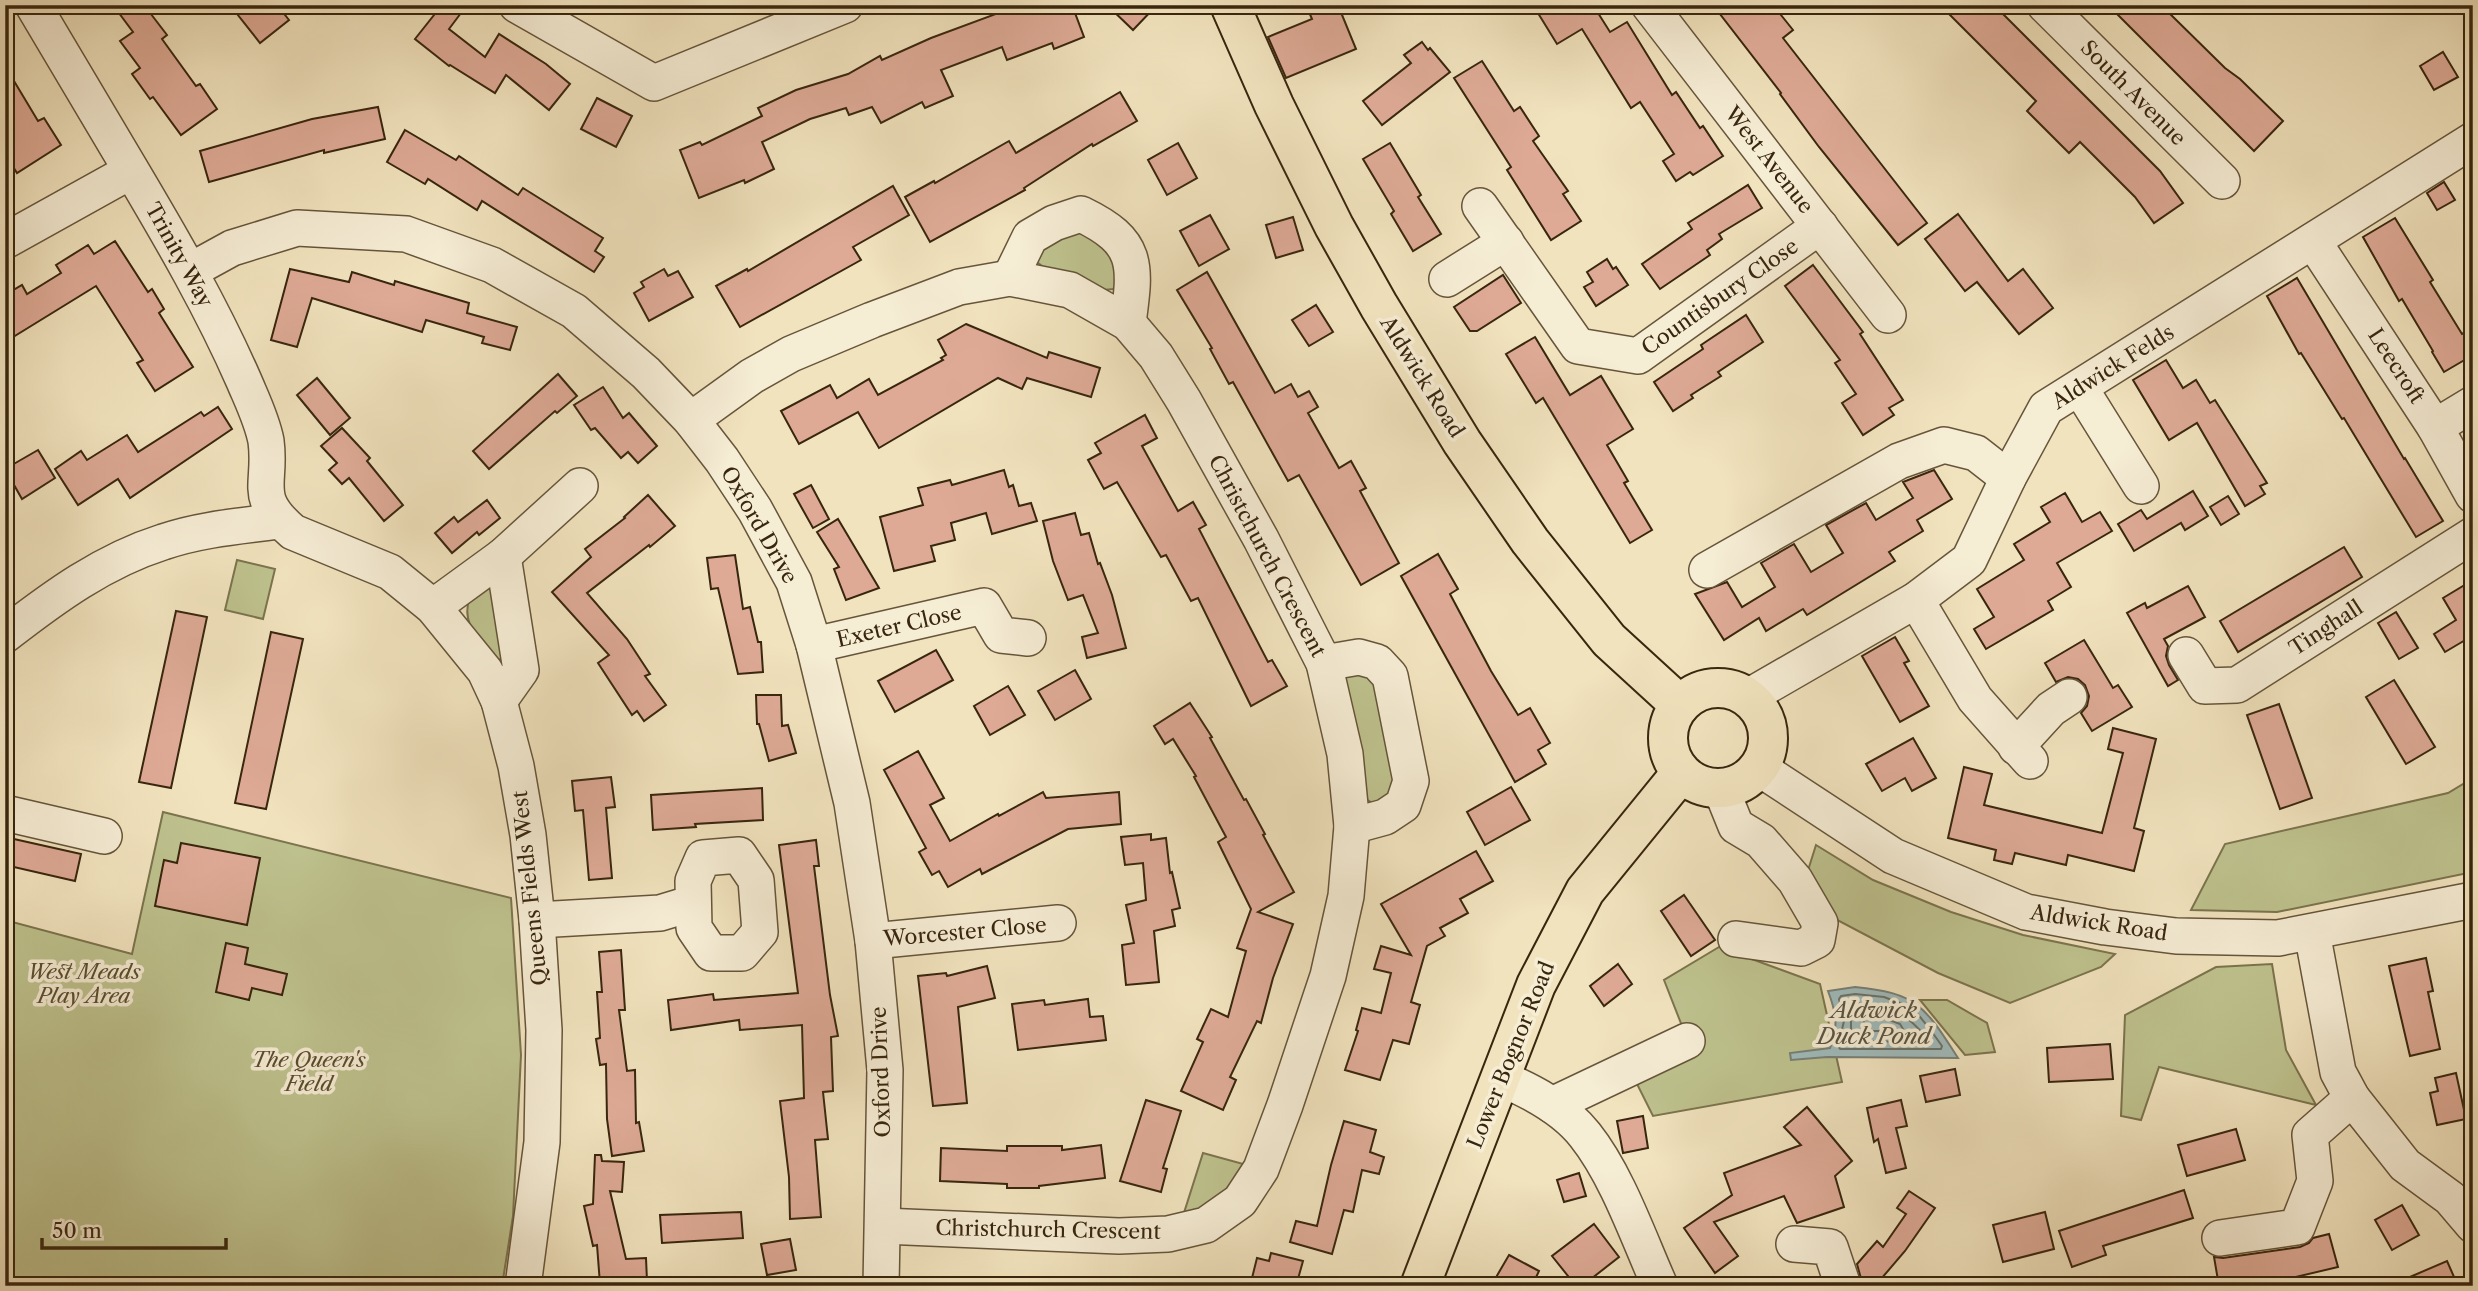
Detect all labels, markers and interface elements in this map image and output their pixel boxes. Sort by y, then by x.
street label: South Avenue [2076,35,2191,150]
street label: West Avenue [1719,100,1819,218]
street label: Trinity Way [140,198,219,312]
street label: Countisbury Close [1637,233,1803,360]
street label: Aldwick Road [1375,311,1470,442]
street label: Aldwick Felds [2046,319,2178,415]
street label: Leecroft [2363,324,2430,408]
street label: Christchurch Crescent [1203,450,1332,662]
street label: Oxford Drive [716,462,803,588]
street label: Tinghall [2284,595,2367,661]
street label: Exeter Close [834,599,964,652]
street label: Queens Fields West [507,789,552,987]
street label: Aldwick Road [2028,899,2170,946]
street label: Worcester Close [881,912,1048,951]
street label: Lower Bognor Road [1462,958,1560,1152]
park label: West Meads Play Area [27,959,142,1008]
water label: Aldwick Duck Pond [1815,996,1933,1050]
street label: Oxford Drive [866,1006,895,1138]
park label: The Queen's Field [252,1047,367,1096]
scale bar [42,1207,226,1251]
street label: Christchurch Crescent [935,1215,1162,1244]
text: 50 m [52,1218,102,1243]

